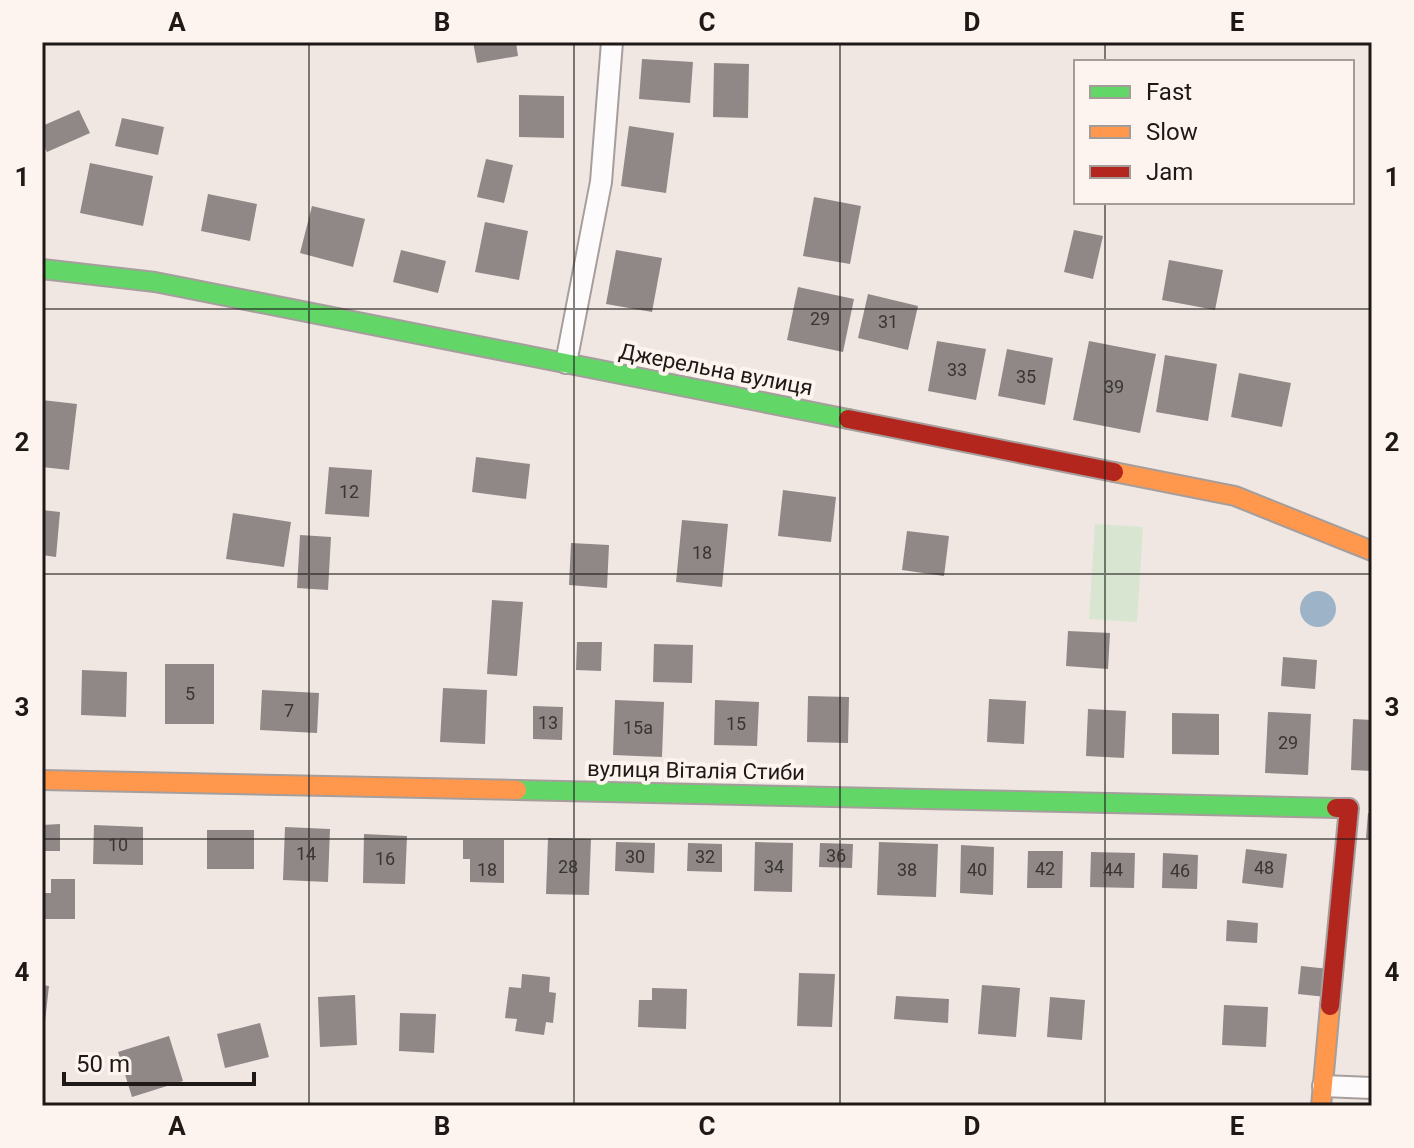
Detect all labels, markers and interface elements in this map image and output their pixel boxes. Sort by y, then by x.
text: A [168,7,186,37]
text: B [434,7,450,37]
text: C [698,7,716,37]
text: D [964,7,980,37]
text: E [1230,7,1245,37]
legend [1074,60,1354,204]
text: Fast [1146,78,1192,106]
text: Slow [1146,118,1198,146]
text: Jam [1146,158,1193,186]
text: 1 [15,162,29,192]
text: 1 [1385,162,1399,192]
house number: 29 [810,308,830,329]
house number: 31 [878,311,898,332]
street label: Джерельна вулиця [617,338,815,401]
house number: 33 [947,359,967,380]
house number: 35 [1016,366,1036,387]
house number: 39 [1104,376,1124,397]
text: 2 [15,427,29,457]
text: 2 [1385,427,1399,457]
house number: 12 [339,481,359,502]
house number: 18 [692,542,712,563]
house number: 5 [185,683,195,704]
text: 3 [15,692,29,722]
text: 3 [1385,692,1399,722]
house number: 7 [284,700,294,721]
house number: 13 [538,712,558,733]
house number: 15 [726,713,746,734]
house number: 15а [623,717,653,738]
house number: 29 [1278,732,1298,753]
street label: вулиця Віталія Стиби [587,756,805,785]
house number: 10 [108,834,128,855]
house number: 14 [296,843,316,864]
house number: 36 [826,845,846,866]
house number: 30 [625,846,645,867]
house number: 32 [695,846,715,867]
house number: 16 [375,848,395,869]
house number: 28 [558,856,578,877]
house number: 34 [764,856,784,877]
house number: 48 [1254,857,1274,878]
house number: 42 [1035,858,1055,879]
house number: 18 [477,859,497,880]
house number: 38 [897,859,917,880]
house number: 40 [967,859,987,880]
house number: 44 [1103,859,1123,880]
house number: 46 [1170,860,1190,881]
text: 4 [15,957,30,987]
text: 4 [1385,957,1400,987]
scale bar [64,1036,254,1086]
text: 50 m [76,1050,130,1078]
text: A [168,1111,186,1141]
text: B [434,1111,450,1141]
text: C [698,1111,716,1141]
text: D [964,1111,980,1141]
text: E [1230,1111,1245,1141]

